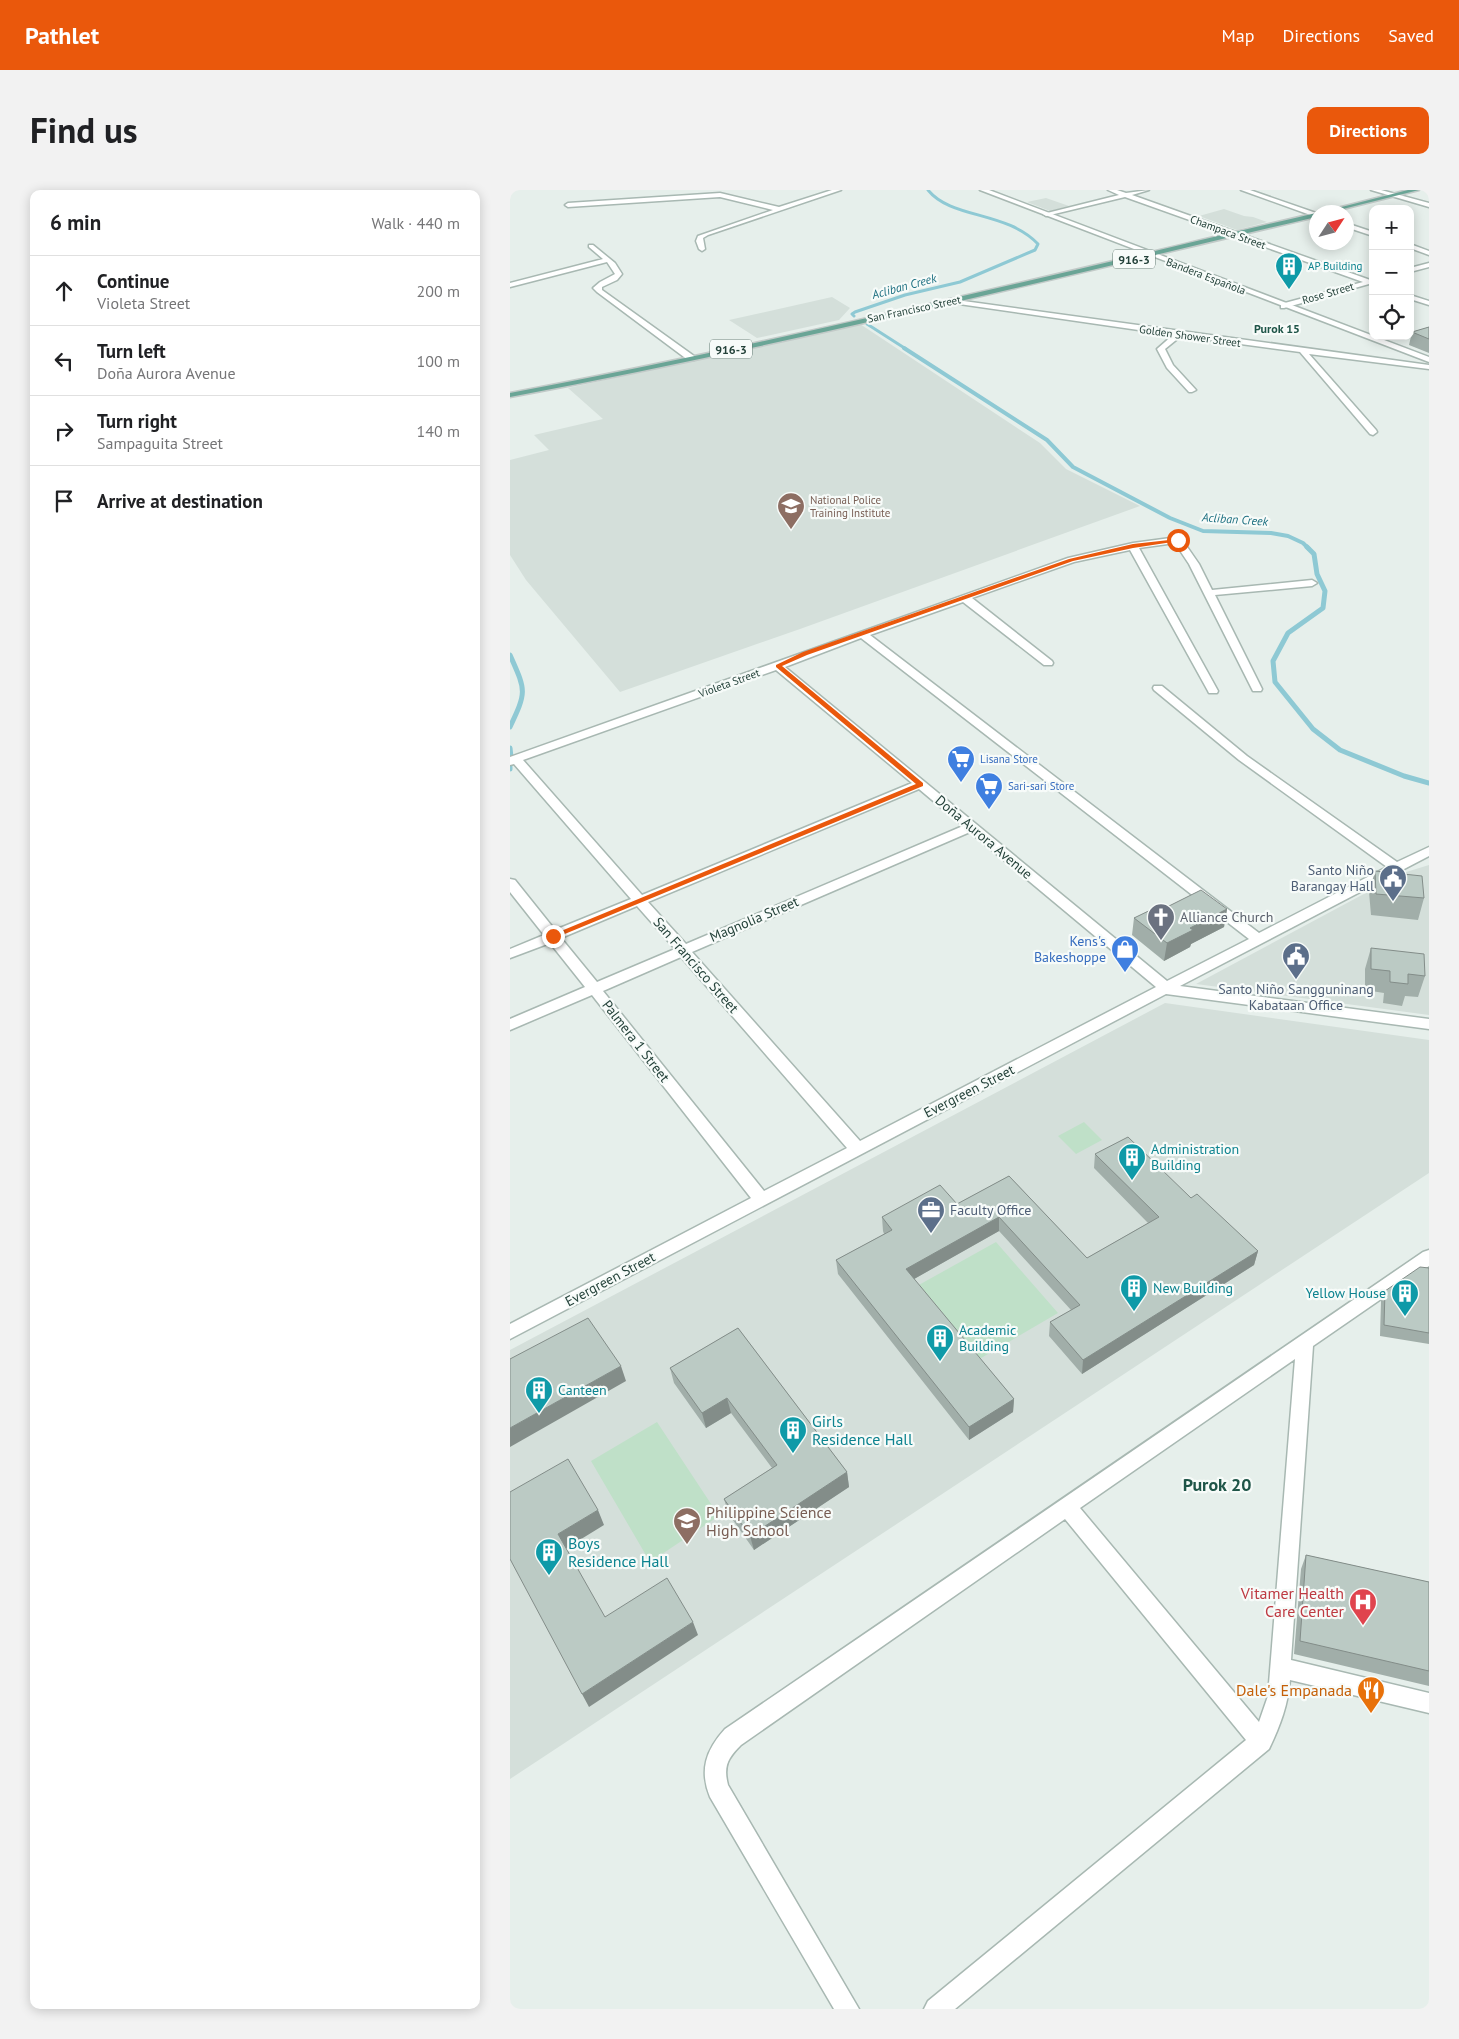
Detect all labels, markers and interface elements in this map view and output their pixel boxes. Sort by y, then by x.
text: Pathlet [25,20,99,51]
text: Map [1222,24,1254,47]
text: Directions [1282,24,1360,47]
text: Saved [1388,24,1434,47]
text: Find us [30,107,138,153]
button: Directions [1307,107,1429,154]
north arrow [1309,205,1354,250]
map controls [1369,205,1414,340]
button: + [1369,205,1414,250]
text: 6 min [50,209,101,236]
street label: Champaca Street [1188,212,1268,252]
text: Walk · 440 m [371,213,460,233]
road number: 916-3 [1113,250,1155,268]
button: − [1369,250,1414,295]
building icon: AP Building [1274,251,1304,290]
street label: Bandera Española [1164,254,1248,298]
place label: AP Building [1308,259,1362,273]
text: Continue [97,269,169,293]
water label: Acliban Creek [869,270,938,302]
icon: ahead [50,277,78,305]
street label: Rose Street [1301,279,1356,307]
text: 200 m [417,281,460,301]
street label: San Francisco Street [866,292,962,326]
text: Violeta Street [97,293,190,313]
button: locate [1369,295,1414,340]
district label: Purok 15 [1254,321,1300,336]
street label: Golden Shower Street [1138,322,1242,350]
text: Turn left [97,339,166,363]
road number: 916-3 [710,340,752,358]
icon: left [50,347,78,375]
text: 100 m [417,351,460,371]
text: Doña Aurora Avenue [97,363,236,383]
text: Turn right [97,409,177,433]
icon: right [50,417,78,445]
text: 140 m [417,421,460,441]
text: Sampaguita Street [97,433,223,453]
icon: arrive [50,487,78,515]
text: Arrive at destination [97,489,263,513]
school or university icon: National Police Training Institute [776,491,806,530]
place label: National Police Training Institute [810,493,891,520]
water label: Acliban Creek [1200,509,1269,529]
route start [1167,529,1190,552]
street label: Violeta Street [696,665,762,701]
supermarket icon: Lisana Store [946,744,976,783]
place label: Lisana Store [980,752,1038,766]
supermarket icon: Sari-sari Store [974,771,1004,810]
place label: Sari-sari Store [1008,779,1075,793]
street label: Doña Aurora Avenue [932,791,1036,883]
place label: Santo Niño Barangay Hall [1291,861,1374,895]
public building icon: Santo Niño Barangay Hall [1378,863,1408,902]
street label: Magnolia Street [707,892,801,946]
church icon: Alliance Church [1146,902,1176,941]
place label: Alliance Church [1180,908,1274,926]
street label: San Francisco Street [649,913,743,1017]
route end [542,925,565,948]
place label: Kens's Bakeshoppe [1034,932,1106,966]
shop icon: Kens's Bakeshoppe [1110,934,1140,973]
public building icon: Santo Niño Sangguninang Kabataan Office [1281,941,1311,980]
place label: Santo Niño Sangguninang Kabataan Office [1218,980,1374,1014]
street label: Palmera 1 Street [598,996,674,1086]
street label: Evergreen Street [921,1060,1018,1122]
place label: Administration Building [1151,1140,1239,1174]
building icon: Administration Building [1117,1142,1147,1181]
office icon: Faculty Office [916,1195,946,1234]
place label: Faculty Office [950,1201,1031,1219]
street label: Evergreen Street [562,1248,658,1310]
building icon: New Building [1119,1273,1149,1312]
building icon: Yellow House [1390,1278,1420,1317]
place label: New Building [1153,1279,1233,1297]
place label: Yellow House [1306,1284,1386,1302]
place label: Academic Building [959,1321,1016,1355]
building icon: Academic Building [925,1323,955,1362]
building icon: Canteen [524,1375,554,1414]
place label: Canteen [558,1381,607,1399]
place label: Girls Residence Hall [812,1411,913,1449]
building icon: Girls Residence Hall [778,1415,808,1454]
district label: Purok 20 [1183,1473,1251,1496]
place label: Philippine Science High School [706,1502,832,1540]
school or university icon: Philippine Science High School [672,1506,702,1545]
place label: Boys Residence Hall [568,1533,669,1571]
building icon: Boys Residence Hall [534,1537,564,1576]
place label: Vitamer Health Care Center [1240,1583,1345,1621]
hospital icon: Vitamer Health Care Center [1348,1587,1378,1626]
restaurant icon: Dale's Empanada [1356,1675,1386,1714]
place label: Dale's Empanada [1236,1680,1352,1700]

